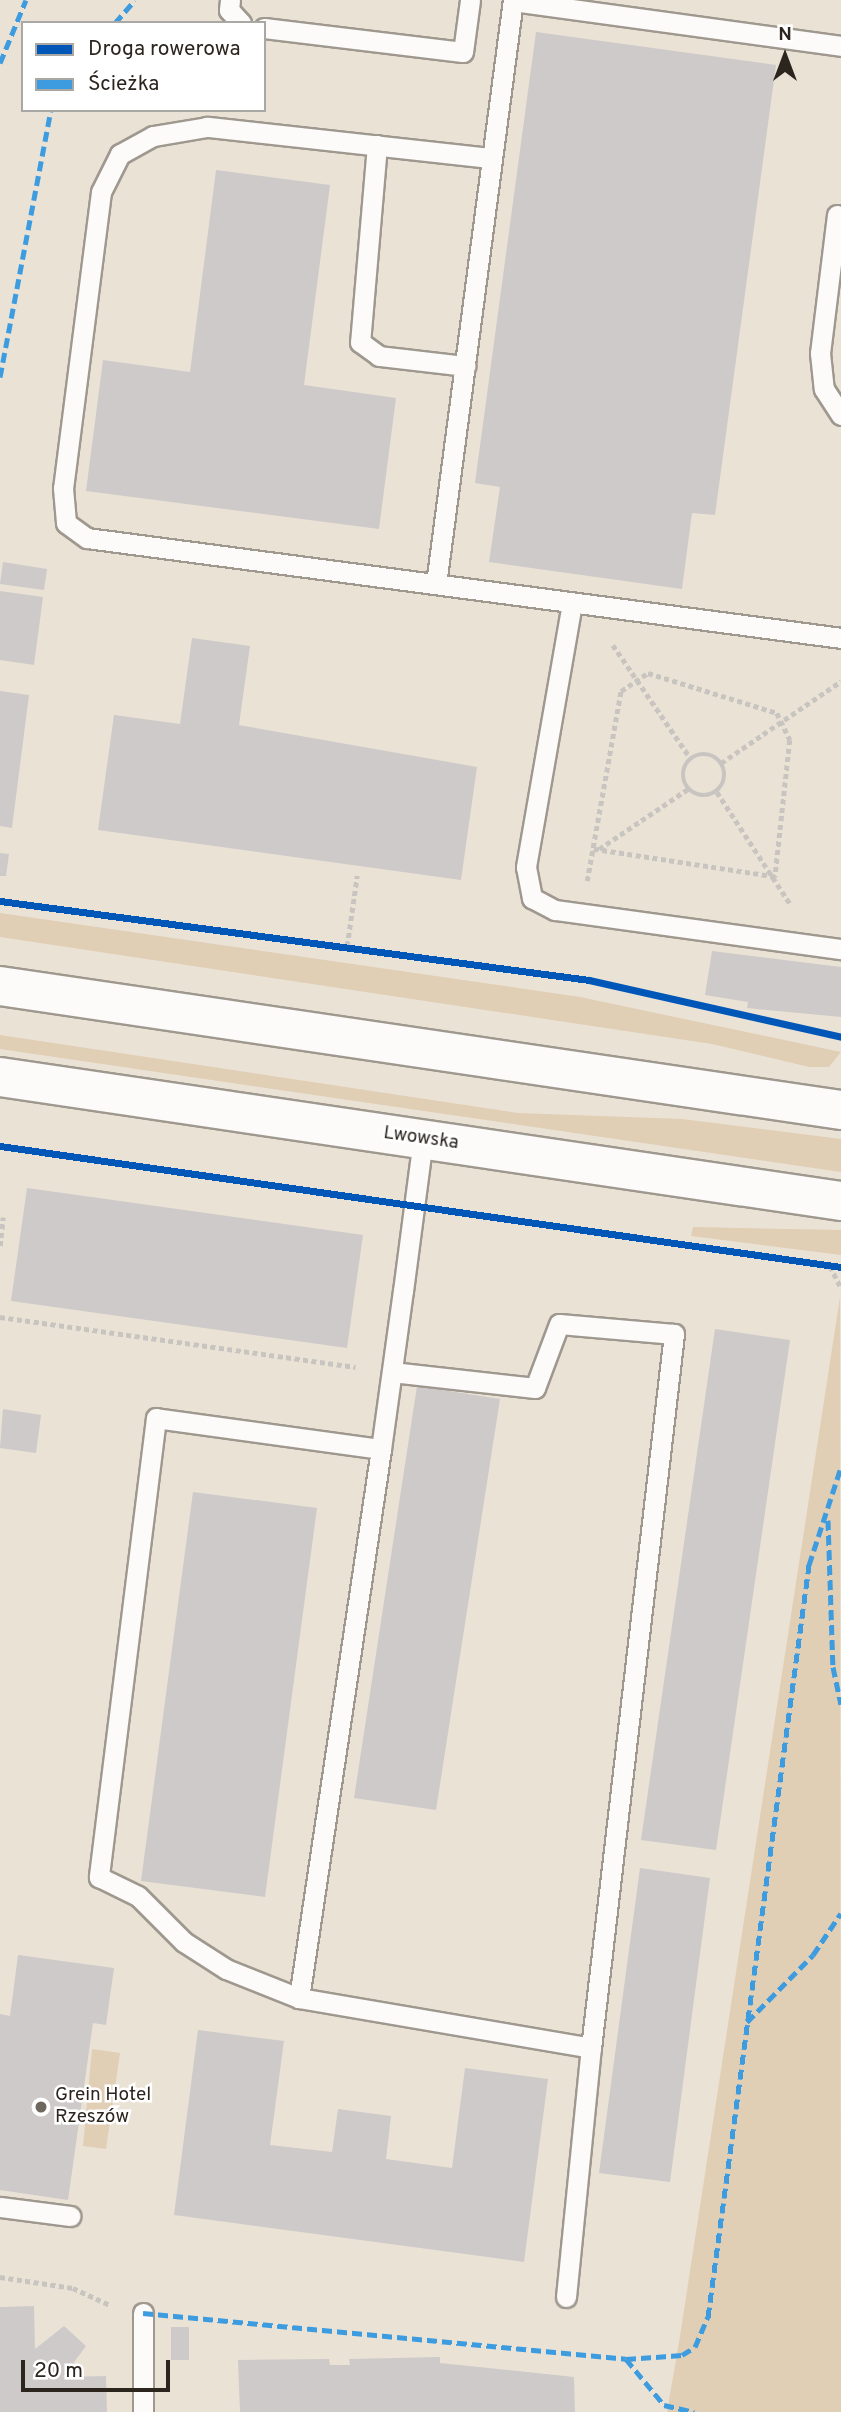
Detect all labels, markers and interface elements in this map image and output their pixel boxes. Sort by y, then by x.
legend [21,21,266,112]
north arrow [750,21,820,91]
text: N [778,23,792,47]
text: Droga rowerowa [88,36,241,63]
text: Ścieżka [88,71,159,98]
street label: Lwowska [382,1122,460,1156]
place label: Grein Hotel Rzeszów [55,2085,151,2129]
marker: Grein Hotel Rzeszów [33,2099,49,2115]
scale bar [24,2346,173,2390]
text: 20 m [34,2358,83,2385]

